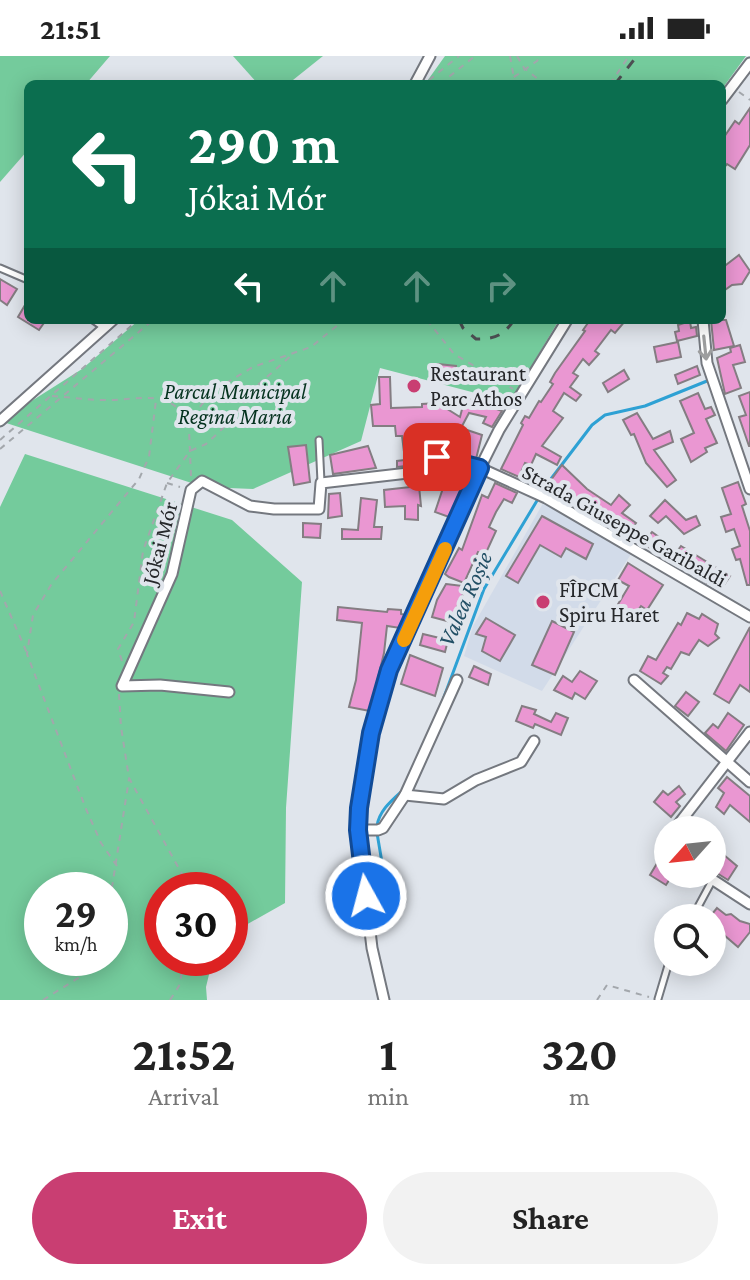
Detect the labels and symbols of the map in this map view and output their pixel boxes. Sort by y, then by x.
one-way arrow [698,334,713,361]
place label: Restaurant Parc Athos [430,361,527,411]
marker: Restaurant Parc Athos [405,377,423,395]
park label: Parcul Municipal Regina Maria [164,379,307,429]
pin [403,423,471,491]
street label: Strada Giuseppe Garibaldi [518,459,732,592]
street label: Jókai Mór [136,499,183,589]
water label: Valea Roșie [432,547,499,651]
place label: FÎPCM Spiru Haret [559,577,660,627]
marker: FÎPCM Spiru Haret [534,593,552,611]
north arrow [654,816,726,888]
position arrow [324,854,408,938]
speed limit sign: 30 [144,872,248,976]

